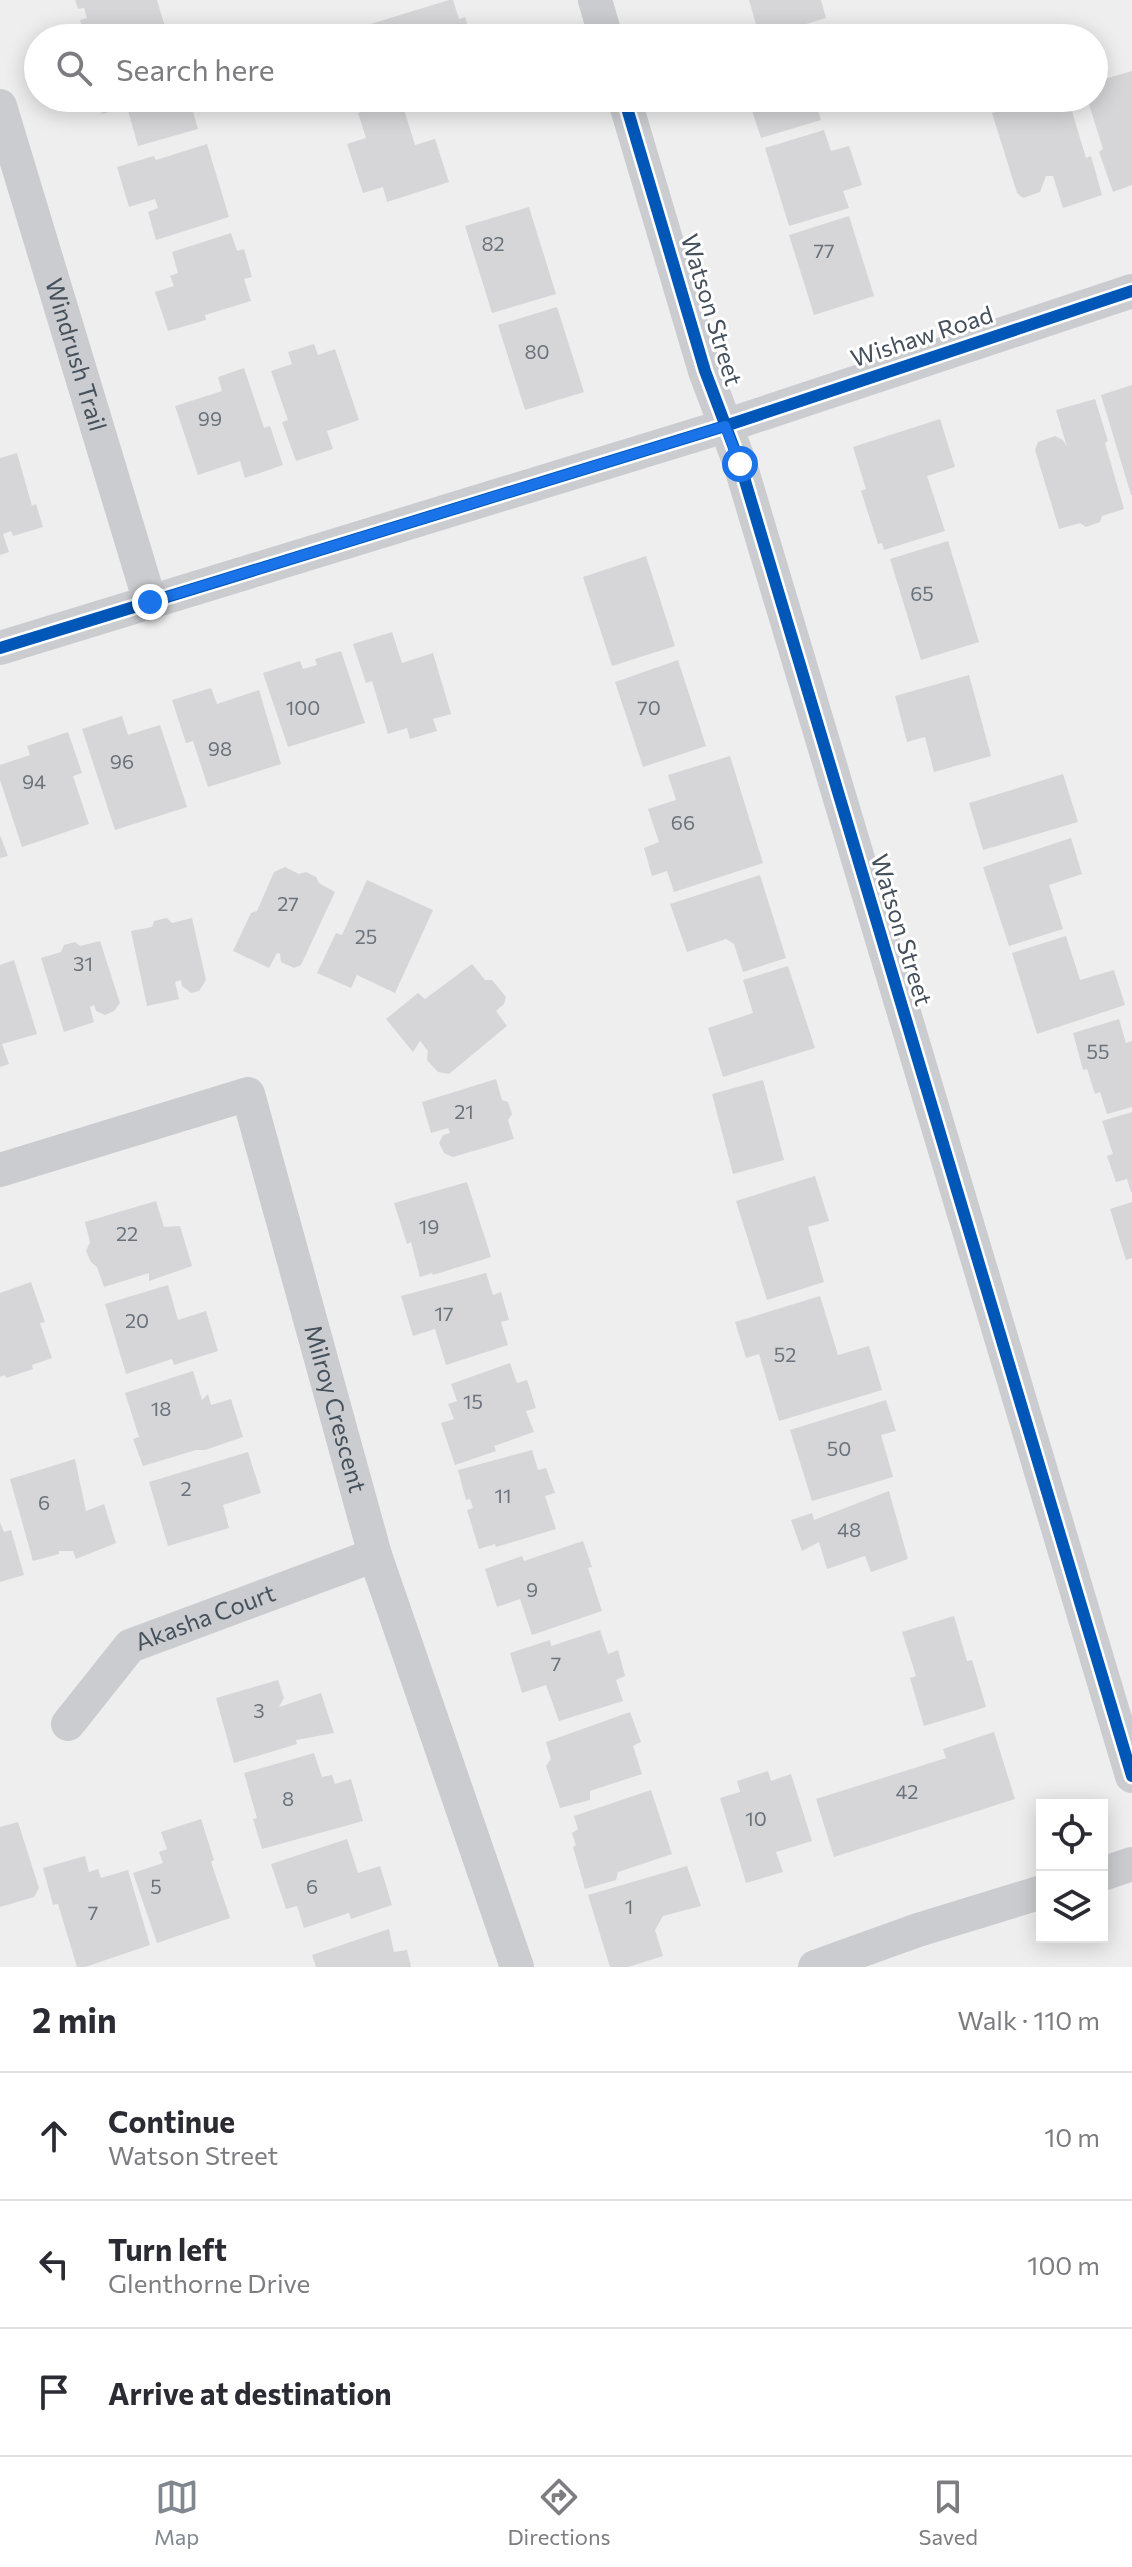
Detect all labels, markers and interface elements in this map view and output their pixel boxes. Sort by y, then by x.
search box [24,24,1108,112]
icon: search [52,46,96,90]
text: Search here [116,50,275,87]
street label: Watson Street [676,230,749,389]
house number: 82 [481,231,505,255]
house number: 77 [813,238,835,262]
street label: Windrush Trail [40,275,113,434]
street label: Wishaw Road [847,299,996,372]
house number: 80 [524,339,550,363]
house number: 99 [198,406,222,430]
route start [722,446,758,482]
house number: 65 [910,581,934,605]
route end [132,584,168,620]
house number: 100 [286,695,320,719]
house number: 70 [637,695,661,719]
house number: 98 [208,736,232,760]
house number: 96 [110,749,134,773]
house number: 94 [22,769,46,793]
house number: 66 [671,810,695,834]
street label: Watson Street [866,850,939,1009]
house number: 27 [277,891,299,915]
house number: 25 [355,924,377,948]
house number: 31 [73,951,93,975]
house number: 55 [1087,1039,1109,1063]
house number: 21 [454,1099,474,1123]
house number: 19 [419,1214,439,1238]
house number: 22 [116,1221,138,1245]
house number: 17 [434,1301,454,1325]
house number: 20 [125,1308,149,1332]
street label: Milroy Crescent [299,1321,373,1496]
house number: 52 [774,1342,796,1366]
house number: 15 [463,1389,483,1413]
house number: 18 [151,1396,171,1420]
house number: 50 [827,1436,851,1460]
house number: 2 [180,1476,192,1500]
house number: 11 [494,1483,512,1507]
house number: 6 [38,1490,50,1514]
house number: 48 [837,1517,861,1541]
street label: Akasha Court [131,1577,279,1656]
house number: 9 [526,1577,538,1601]
house number: 7 [551,1651,561,1675]
house number: 3 [253,1698,265,1722]
house number: 42 [896,1779,918,1803]
house number: 8 [282,1786,294,1810]
map controls [1036,1799,1108,1943]
button: locate [1036,1799,1108,1871]
house number: 10 [745,1806,767,1830]
button: layers [1036,1871,1108,1943]
house number: 5 [150,1874,162,1898]
house number: 6 [306,1874,318,1898]
house number: 1 [625,1894,633,1918]
house number: 7 [88,1900,98,1924]
text: 2 min [32,1998,117,2040]
text: Walk · 110 m [958,2004,1100,2035]
text: Continue [108,2102,235,2139]
icon: ahead [32,2114,76,2158]
text: 10 m [1044,2121,1100,2152]
text: Watson Street [108,2139,278,2170]
text: Turn left [108,2230,227,2267]
icon: left [32,2242,76,2286]
text: 100 m [1027,2249,1100,2280]
text: Glenthorne Drive [108,2267,310,2298]
icon: arrive [32,2370,76,2414]
text: Arrive at destination [108,2374,392,2411]
tab: Map [154,2475,199,2550]
tab: Directions [507,2475,611,2550]
tab: Saved [919,2475,978,2550]

